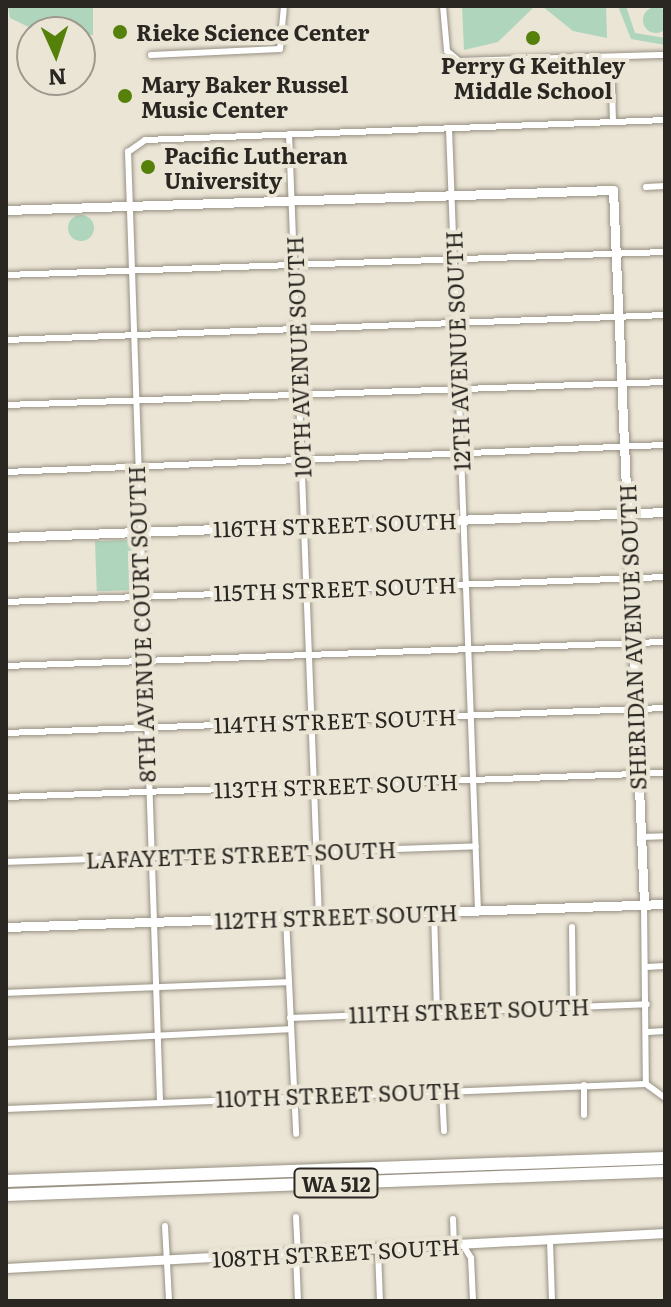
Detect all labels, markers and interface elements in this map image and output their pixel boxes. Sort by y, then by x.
north arrow [16,16,96,96]
place label: Rieke Science Center [136,19,369,45]
marker: Rieke Science Center [111,23,129,41]
marker: Perry G Keithley Middle School [524,29,542,47]
place label: Perry G Keithley Middle School [441,51,625,102]
text: N [47,62,67,95]
place label: Mary Baker Russel Music Center [141,70,348,122]
marker: Mary Baker Russel Music Center [116,87,134,105]
place label: Pacific Lutheran University [164,141,348,192]
marker: Pacific Lutheran University [139,158,157,176]
street label: 12TH AVENUE SOUTH [440,231,474,471]
street label: 10TH AVENUE SOUTH [281,236,315,478]
street label: 8TH AVENUE COURT SOUTH [122,465,160,783]
street label: SHERIDAN AVENUE SOUTH [613,484,651,790]
street label: 116TH STREET SOUTH [213,507,457,541]
street label: 115TH STREET SOUTH [213,571,457,605]
street label: 114TH STREET SOUTH [213,703,457,737]
street label: 113TH STREET SOUTH [214,768,458,802]
street label: LAFAYETTE STREET SOUTH [85,835,397,873]
street label: 112TH STREET SOUTH [214,899,458,933]
street label: 111TH STREET SOUTH [348,993,590,1027]
street label: 110TH STREET SOUTH [215,1077,461,1111]
road number: WA 512 [292,1167,380,1199]
street label: 108TH STREET SOUTH [211,1232,461,1272]

